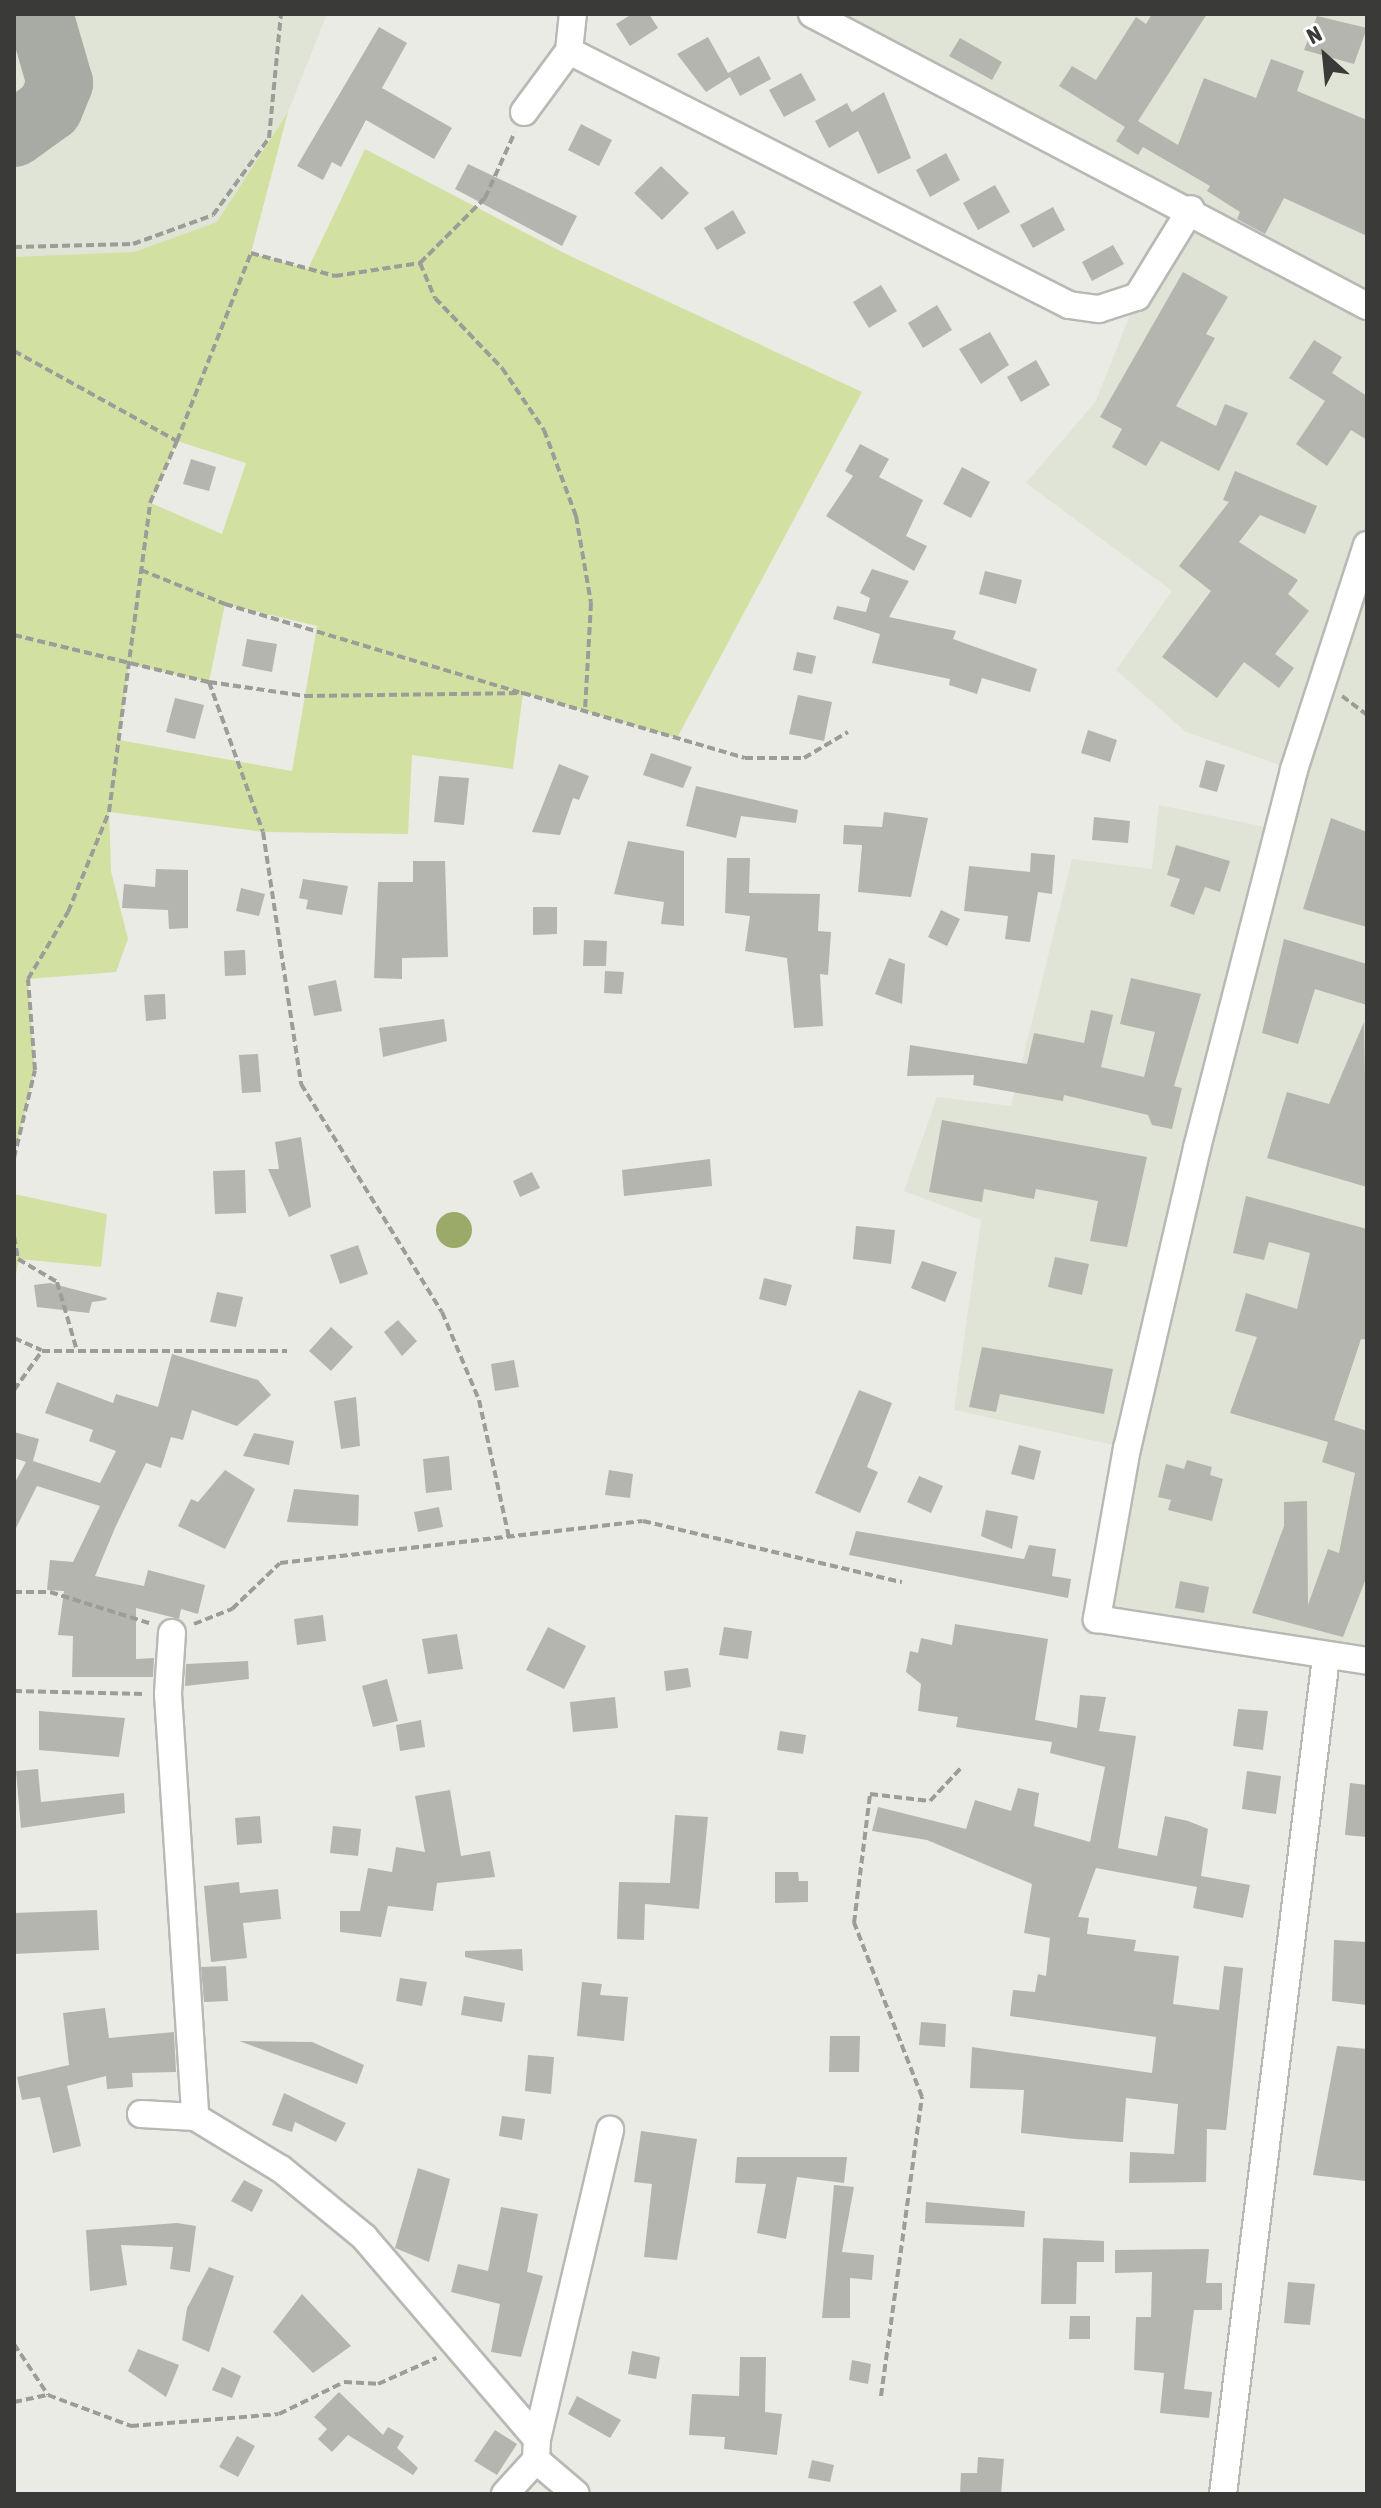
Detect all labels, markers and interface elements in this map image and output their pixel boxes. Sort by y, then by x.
north arrow [1285,16,1365,96]
text: N [1302,20,1326,49]

